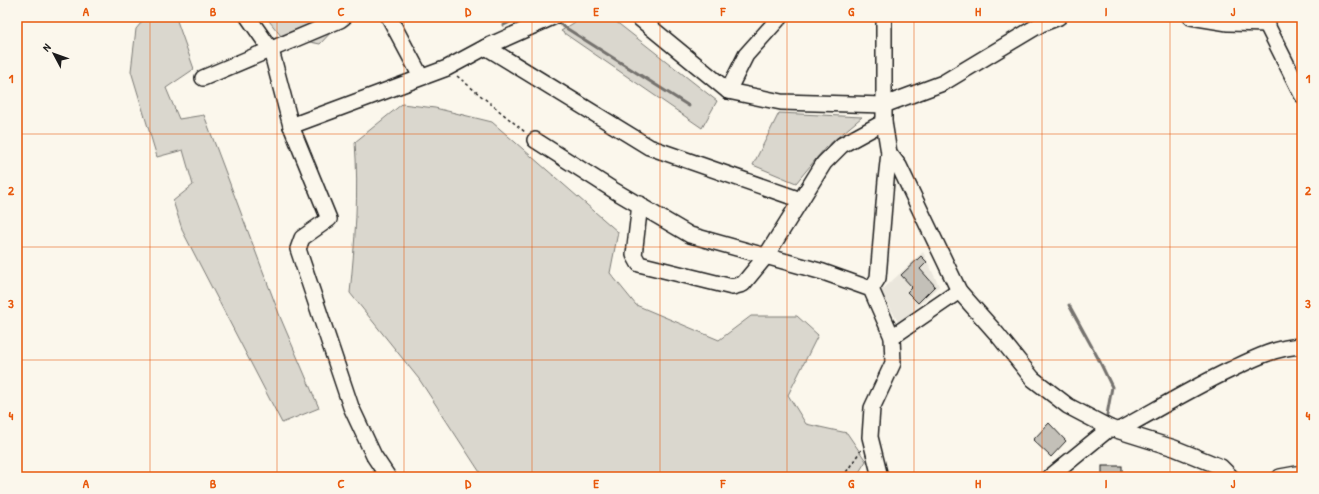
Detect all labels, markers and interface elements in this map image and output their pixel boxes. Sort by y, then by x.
text: A [83,2,90,20]
text: B [210,2,217,20]
text: C [337,2,345,20]
text: D [465,2,472,20]
text: E [593,2,599,20]
text: F [720,2,727,20]
text: G [848,2,855,20]
text: H [975,2,981,20]
text: I [1104,2,1108,20]
text: J [1231,2,1236,20]
north arrow [34,34,74,74]
text: N [39,41,54,54]
text: 1 [9,69,14,87]
text: 1 [1306,69,1311,87]
text: 2 [8,181,15,199]
text: 2 [1305,181,1312,199]
text: 3 [8,294,14,312]
text: 3 [1305,294,1311,312]
text: 4 [9,406,14,424]
text: 4 [1306,406,1311,424]
text: A [83,474,90,492]
text: B [210,474,217,492]
text: C [337,474,345,492]
text: D [465,474,472,492]
text: E [593,474,599,492]
text: F [720,474,727,492]
text: G [848,474,855,492]
text: H [975,474,981,492]
text: I [1104,474,1108,492]
text: J [1231,474,1236,492]

